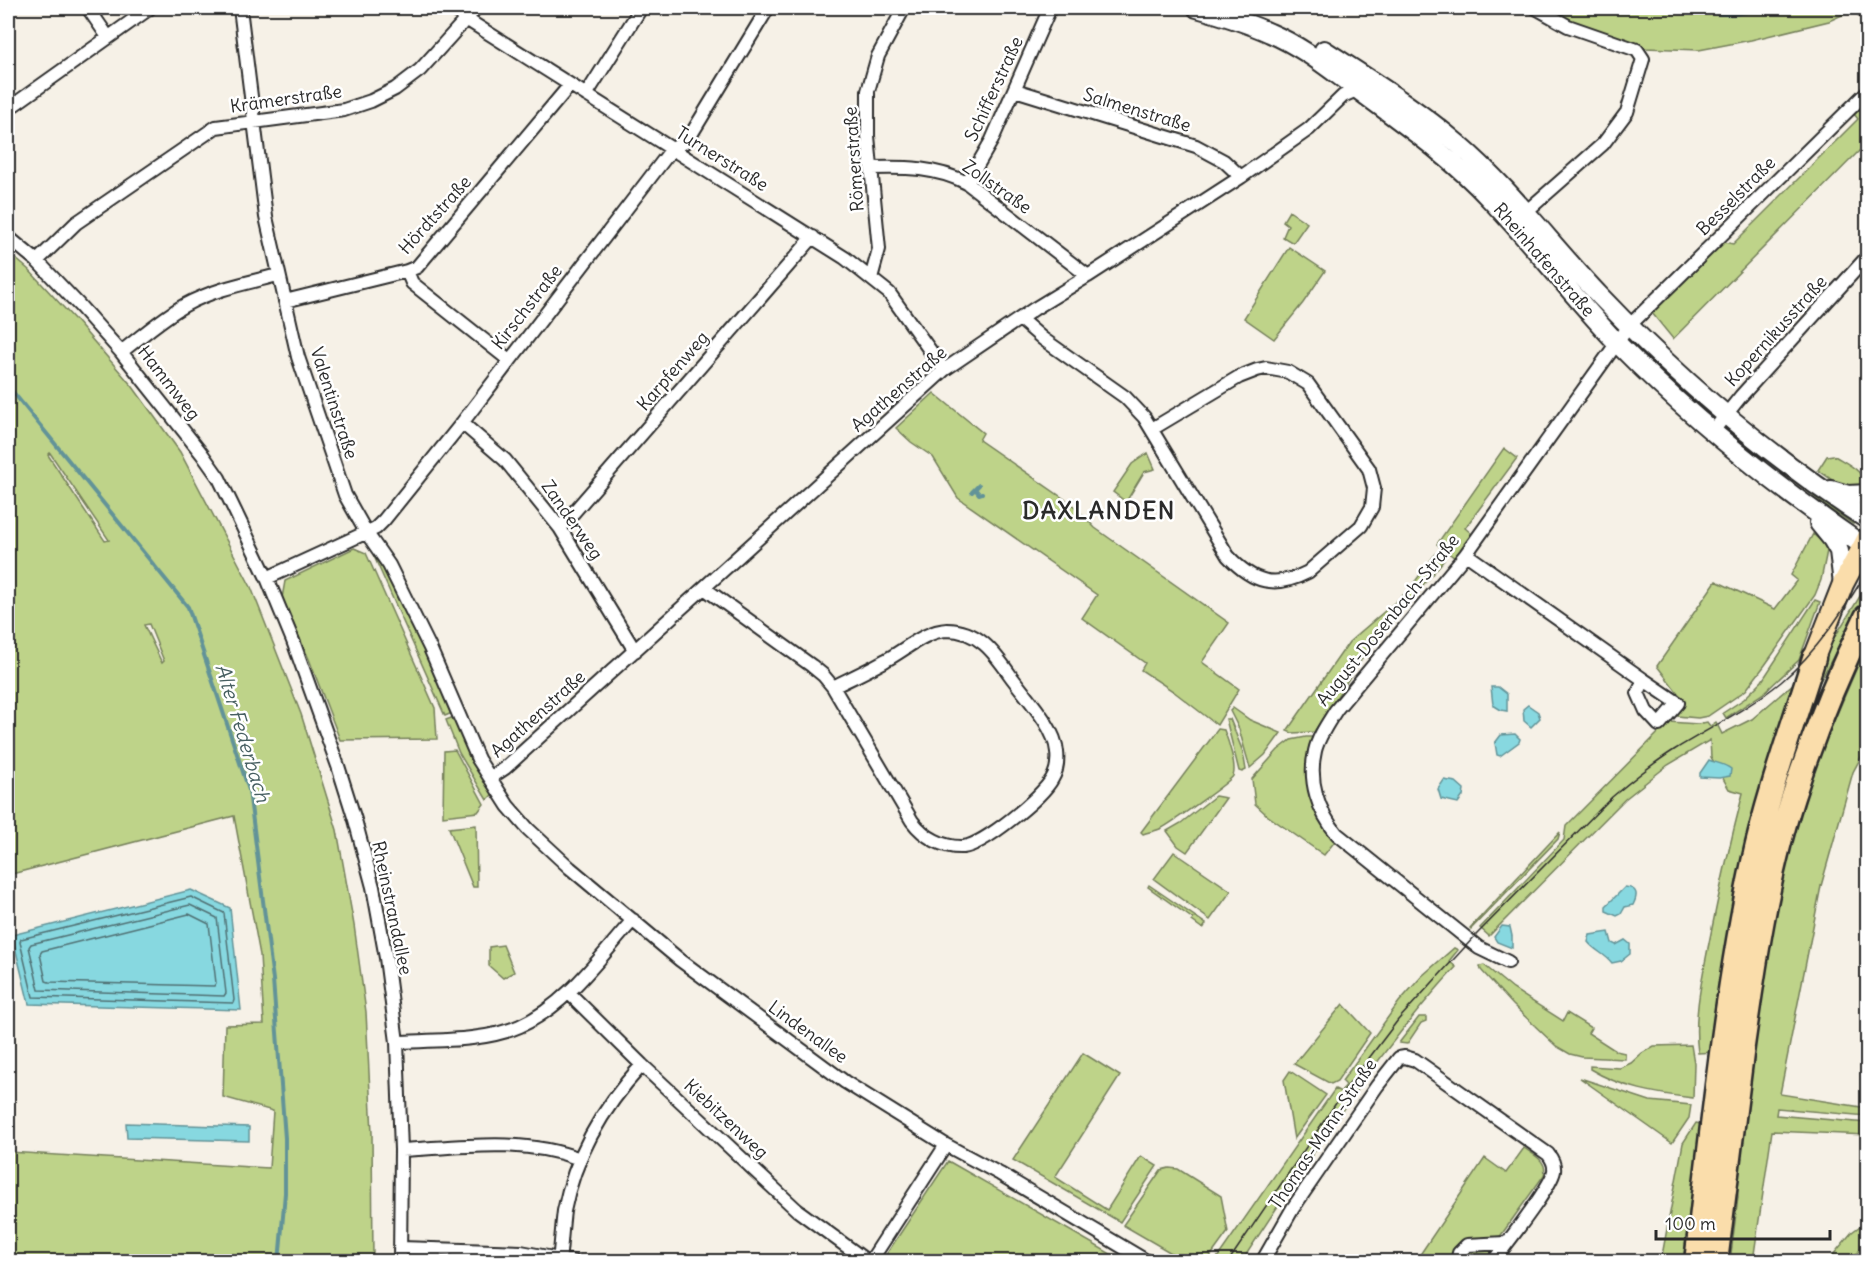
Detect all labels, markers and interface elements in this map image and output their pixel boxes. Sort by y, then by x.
street label: Schifferstraße [959,33,1028,145]
street label: Krämerstraße [229,79,343,118]
street label: Salmenstraße [1081,82,1194,137]
street label: Römerstraße [838,106,869,212]
street label: Turnerstraße [672,121,773,196]
street label: Besselstraße [1691,151,1780,240]
street label: Zollstraße [958,154,1036,219]
street label: Hördtstraße [393,171,476,259]
street label: Rheinhafenstraße [1489,198,1600,321]
street label: Kirschstraße [486,260,567,354]
street label: Kopernikusstraße [1720,270,1832,391]
street label: Karpfenweg [632,326,713,415]
street label: Hammweg [133,341,206,425]
street label: Agathenstraße [846,341,951,437]
street label: Valentinstraße [306,344,363,462]
street label: Zanderweg [537,475,608,564]
district label: DAXLANDEN [1022,495,1176,525]
street label: August-Dosenbach-Straße [1311,529,1464,710]
water label: Alter Federbach [211,661,277,805]
street label: Agathenstraße [486,665,590,762]
street label: Rheinstrandallee [367,839,418,977]
street label: Lindenallee [764,995,853,1068]
street label: Thomas-Mann-Straße [1264,1054,1382,1214]
street label: Kiebitzenweg [679,1074,773,1164]
scale bar [1656,1203,1830,1241]
text: 100 m [1665,1212,1716,1235]

